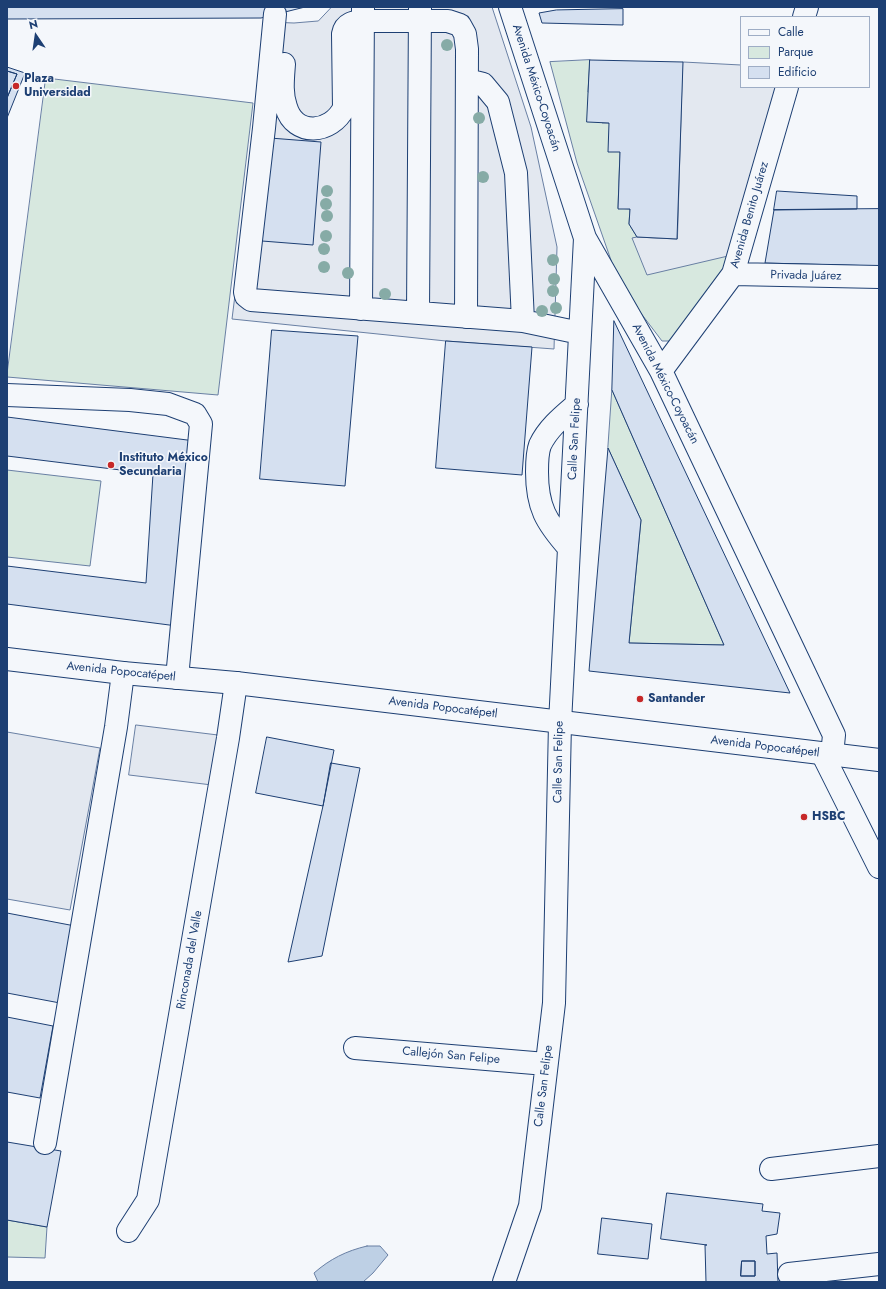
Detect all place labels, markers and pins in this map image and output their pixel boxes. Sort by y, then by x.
place label: Plaza Universidad [24,72,91,100]
marker: Plaza Universidad [11,81,21,91]
place label: Instituto México Secundaria [119,451,208,479]
marker: Instituto México Secundaria [106,460,116,470]
place label: Santander [648,692,705,706]
marker: Santander [635,694,645,704]
place label: HSBC [812,810,845,824]
marker: HSBC [799,812,809,822]

